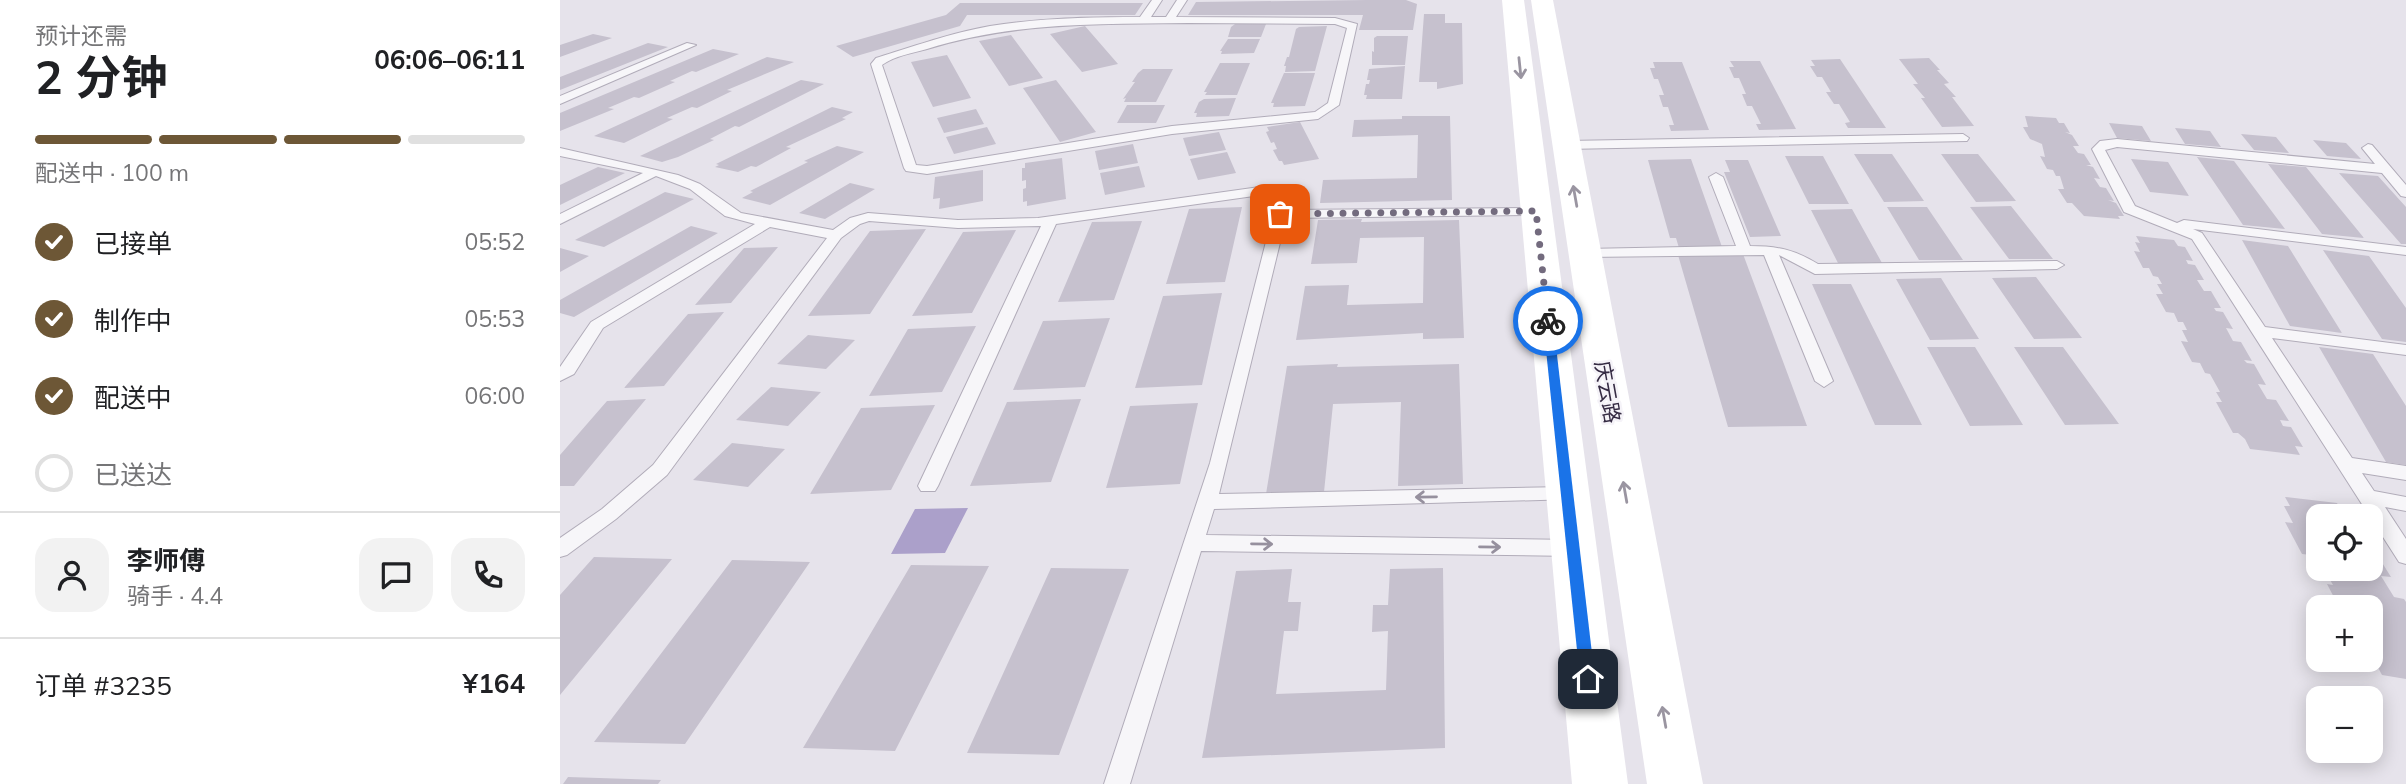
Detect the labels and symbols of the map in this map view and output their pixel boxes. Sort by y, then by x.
one-way arrow [1514,56,1527,79]
pin [1250,184,1310,244]
one-way arrow [1568,185,1581,208]
courier [1513,286,1583,356]
street label: 庆云路 [1590,359,1626,425]
one-way arrow [1618,482,1632,504]
one-way arrow [1414,490,1437,504]
one-way arrow [1250,537,1273,551]
one-way arrow [1478,540,1501,554]
pin [1558,649,1618,709]
one-way arrow [1657,706,1670,729]

